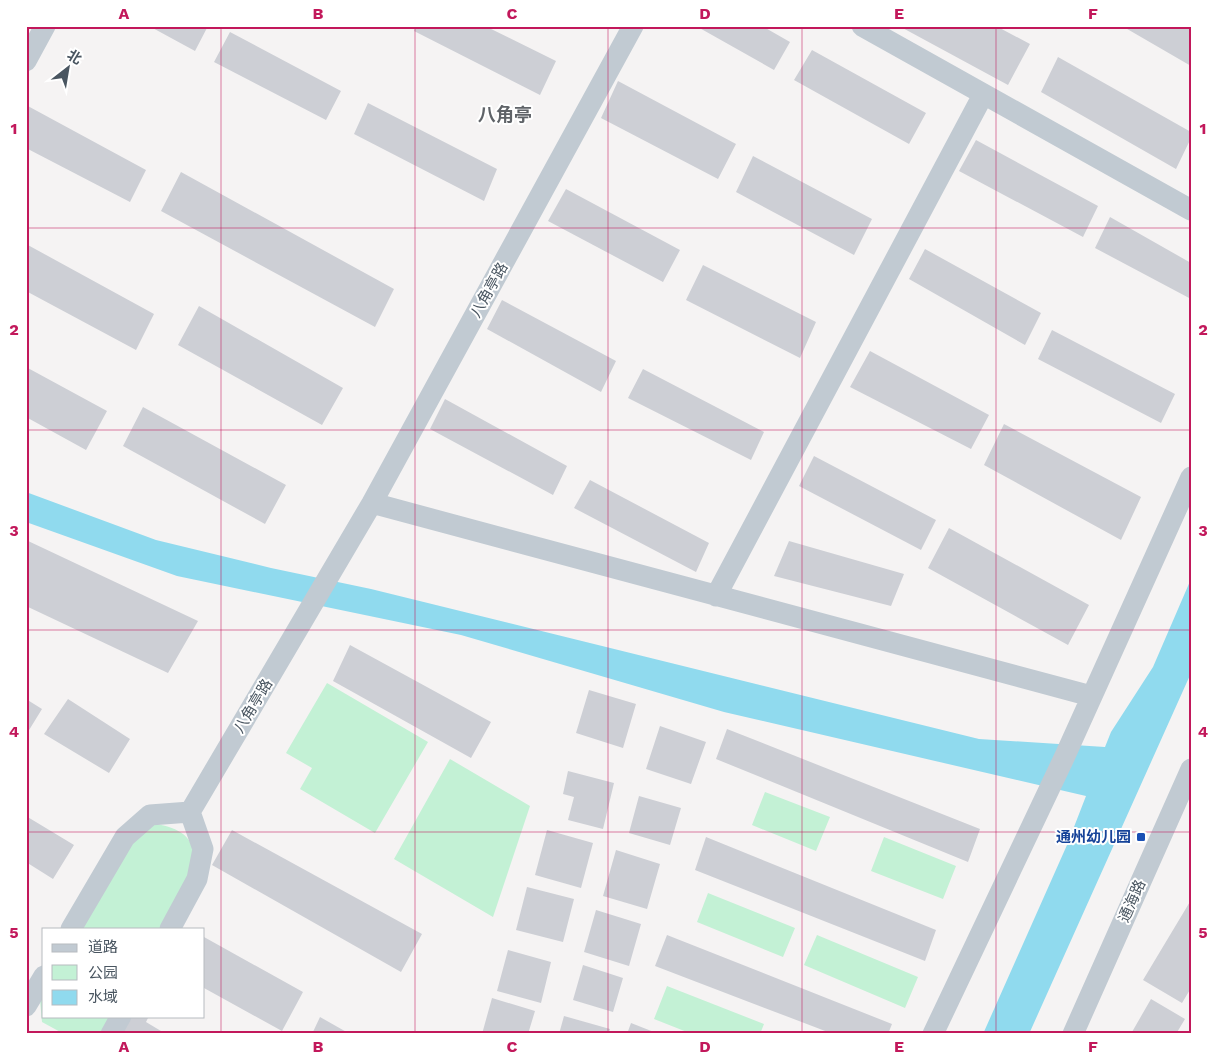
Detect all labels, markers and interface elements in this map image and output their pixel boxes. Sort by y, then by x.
text: A [119,4,130,23]
text: B [313,4,324,23]
text: C [507,4,518,23]
text: D [699,4,711,23]
text: E [894,4,904,23]
text: F [1088,4,1098,23]
north arrow [42,42,92,92]
text: 北 [65,46,85,67]
district label: 八角亭 [478,104,532,125]
text: 1 [11,119,17,138]
text: 1 [1200,119,1206,138]
street label: 八角亭路 [467,259,511,321]
text: 2 [9,320,19,339]
text: 2 [1198,320,1208,339]
text: 3 [9,521,19,540]
text: 3 [1198,521,1208,540]
street label: 八角亭路 [230,676,276,736]
text: 4 [9,722,19,741]
text: 4 [1198,722,1208,741]
place label: 通州幼儿园 [1056,828,1131,846]
marker: 通州幼儿园 [1135,831,1147,843]
street label: 通海路 [1115,877,1149,925]
text: 5 [9,923,19,942]
text: 5 [1198,923,1208,942]
legend [42,928,205,1018]
text: 道路 [88,938,118,956]
text: 公园 [88,964,118,982]
text: 水域 [88,988,118,1006]
text: A [119,1037,130,1056]
text: B [313,1037,324,1056]
text: C [507,1037,518,1056]
text: D [699,1037,711,1056]
text: E [894,1037,904,1056]
text: F [1088,1037,1098,1056]

